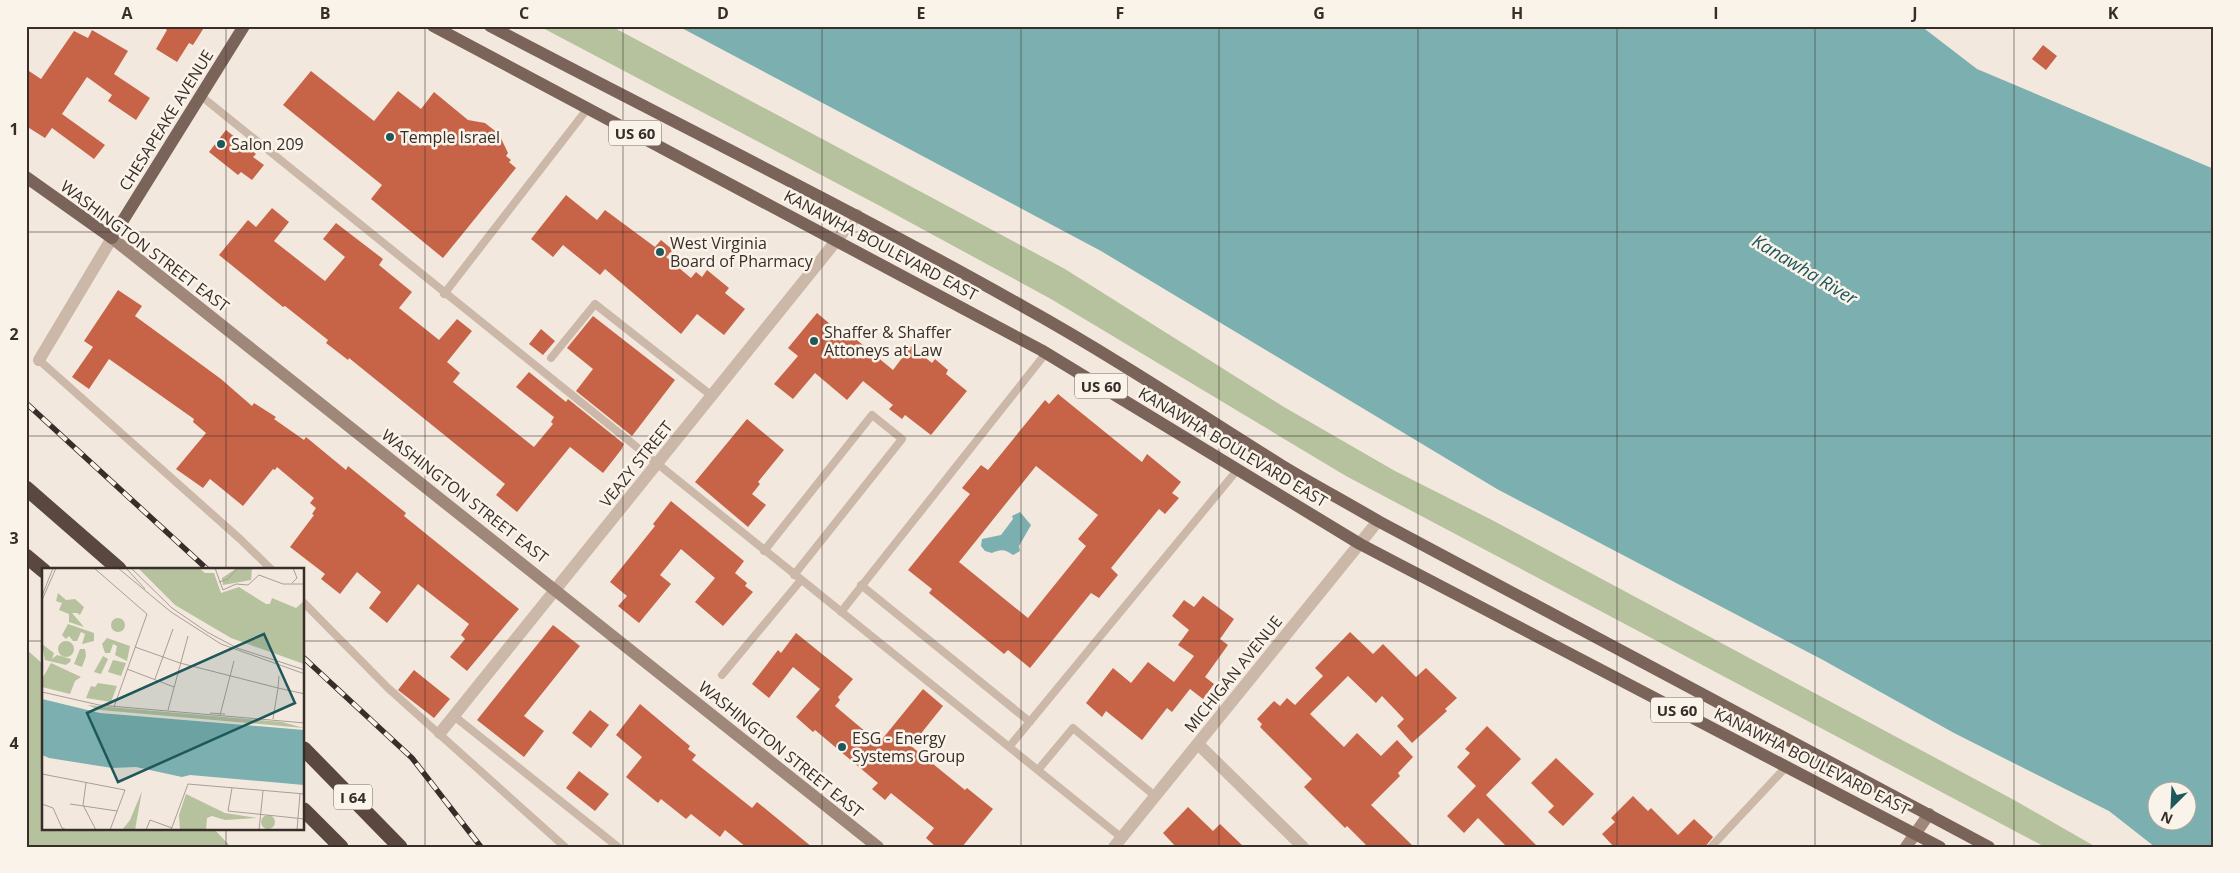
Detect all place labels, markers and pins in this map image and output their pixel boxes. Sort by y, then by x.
place label: Temple Israel [400,126,500,148]
marker: Temple Israel [384,131,396,143]
place label: Salon 209 [231,133,304,155]
marker: Salon 209 [215,138,227,150]
place label: West Virginia Board of Pharmacy [670,232,814,272]
marker: West Virginia Board of Pharmacy [654,246,666,258]
place label: Shaffer & Shaffer Attoneys at Law [824,321,952,361]
marker: Shaffer & Shaffer Attoneys at Law [808,335,820,347]
place label: ESG - Energy Systems Group [852,727,965,767]
marker: ESG - Energy Systems Group [836,741,848,753]

